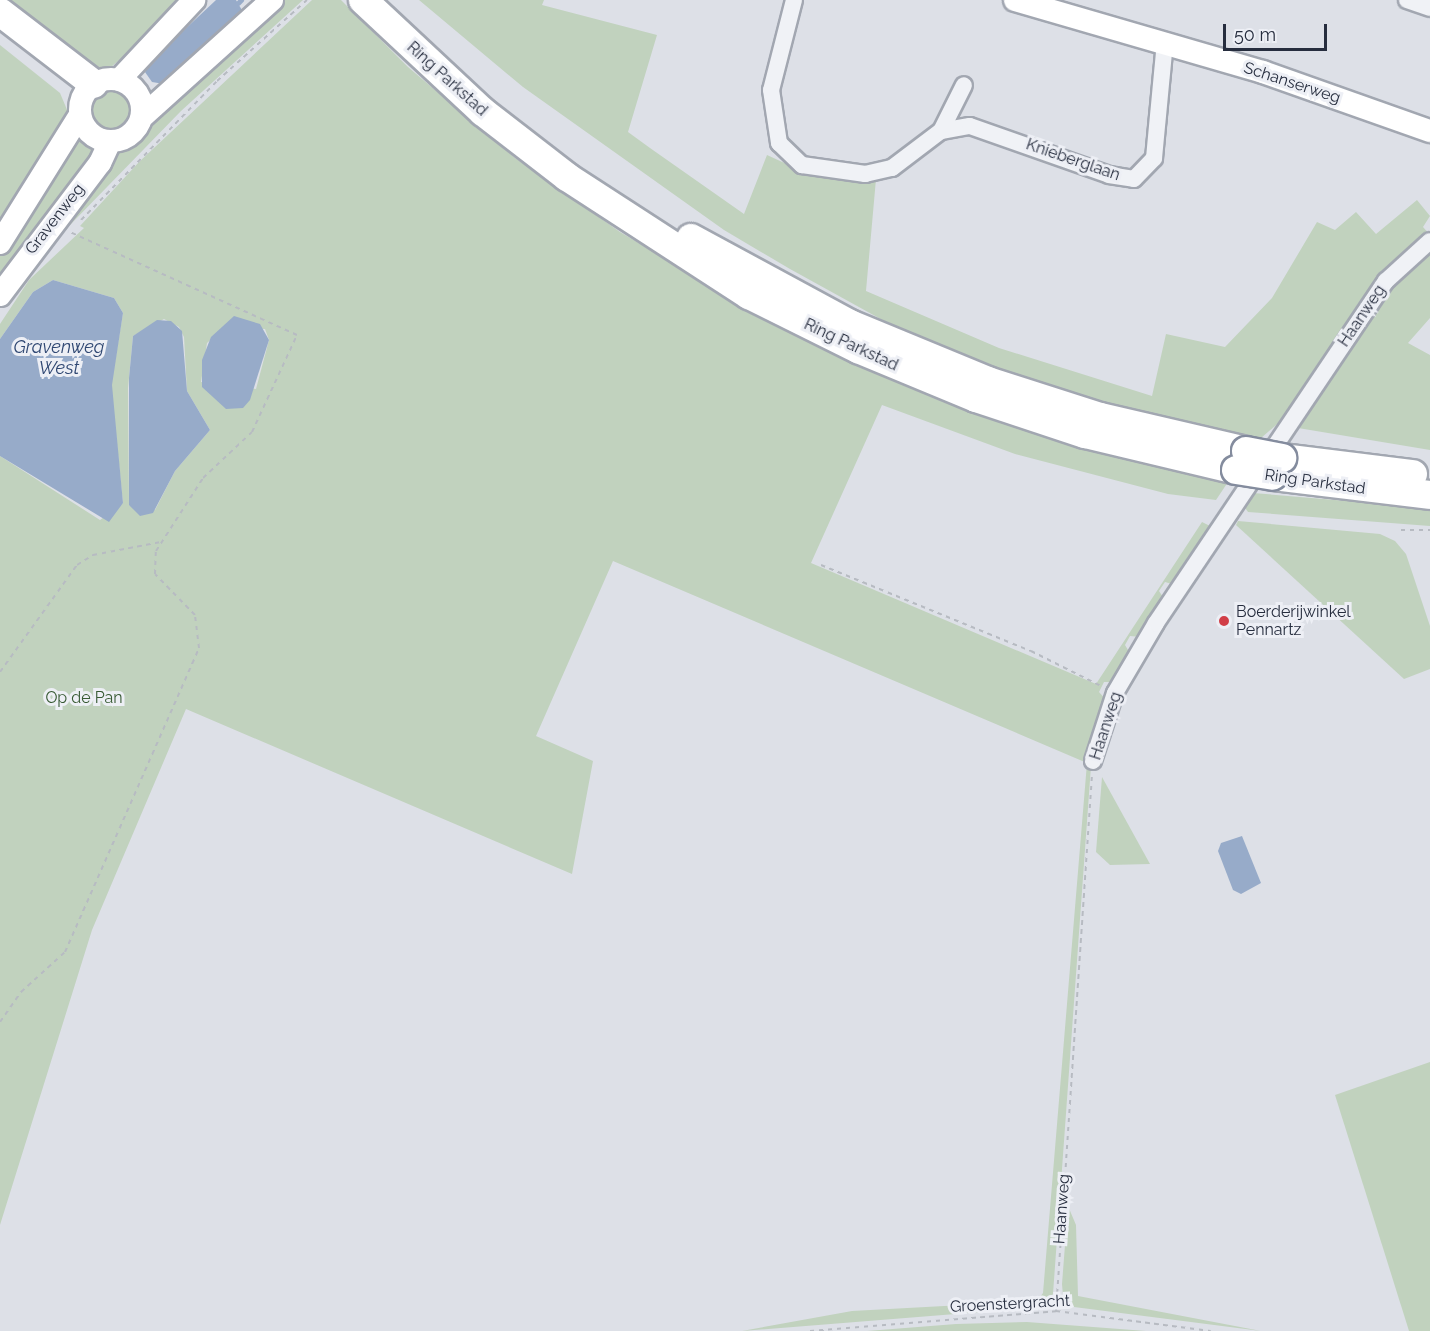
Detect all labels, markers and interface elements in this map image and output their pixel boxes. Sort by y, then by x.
scale bar [1226,12,1330,50]
text: 50 m [1234,24,1276,45]
street label: Ring Parkstad [403,38,491,120]
street label: Schanserweg [1241,58,1343,108]
street label: Knieberglaan [1023,135,1123,185]
street label: Gravenweg [21,180,89,258]
street label: Haanweg [1334,281,1390,351]
street label: Ring Parkstad [801,315,901,375]
water label: Gravenweg West [14,337,104,380]
street label: Ring Parkstad [1263,465,1367,499]
place label: Boerderijwinkel Pennartz [1236,602,1351,640]
marker: Boerderijwinkel Pennartz [1217,614,1231,628]
park label: Op de Pan [45,688,123,708]
street label: Haanweg [1086,690,1126,762]
street label: Haanweg [1050,1173,1074,1245]
street label: Groenstergracht [949,1291,1071,1317]

